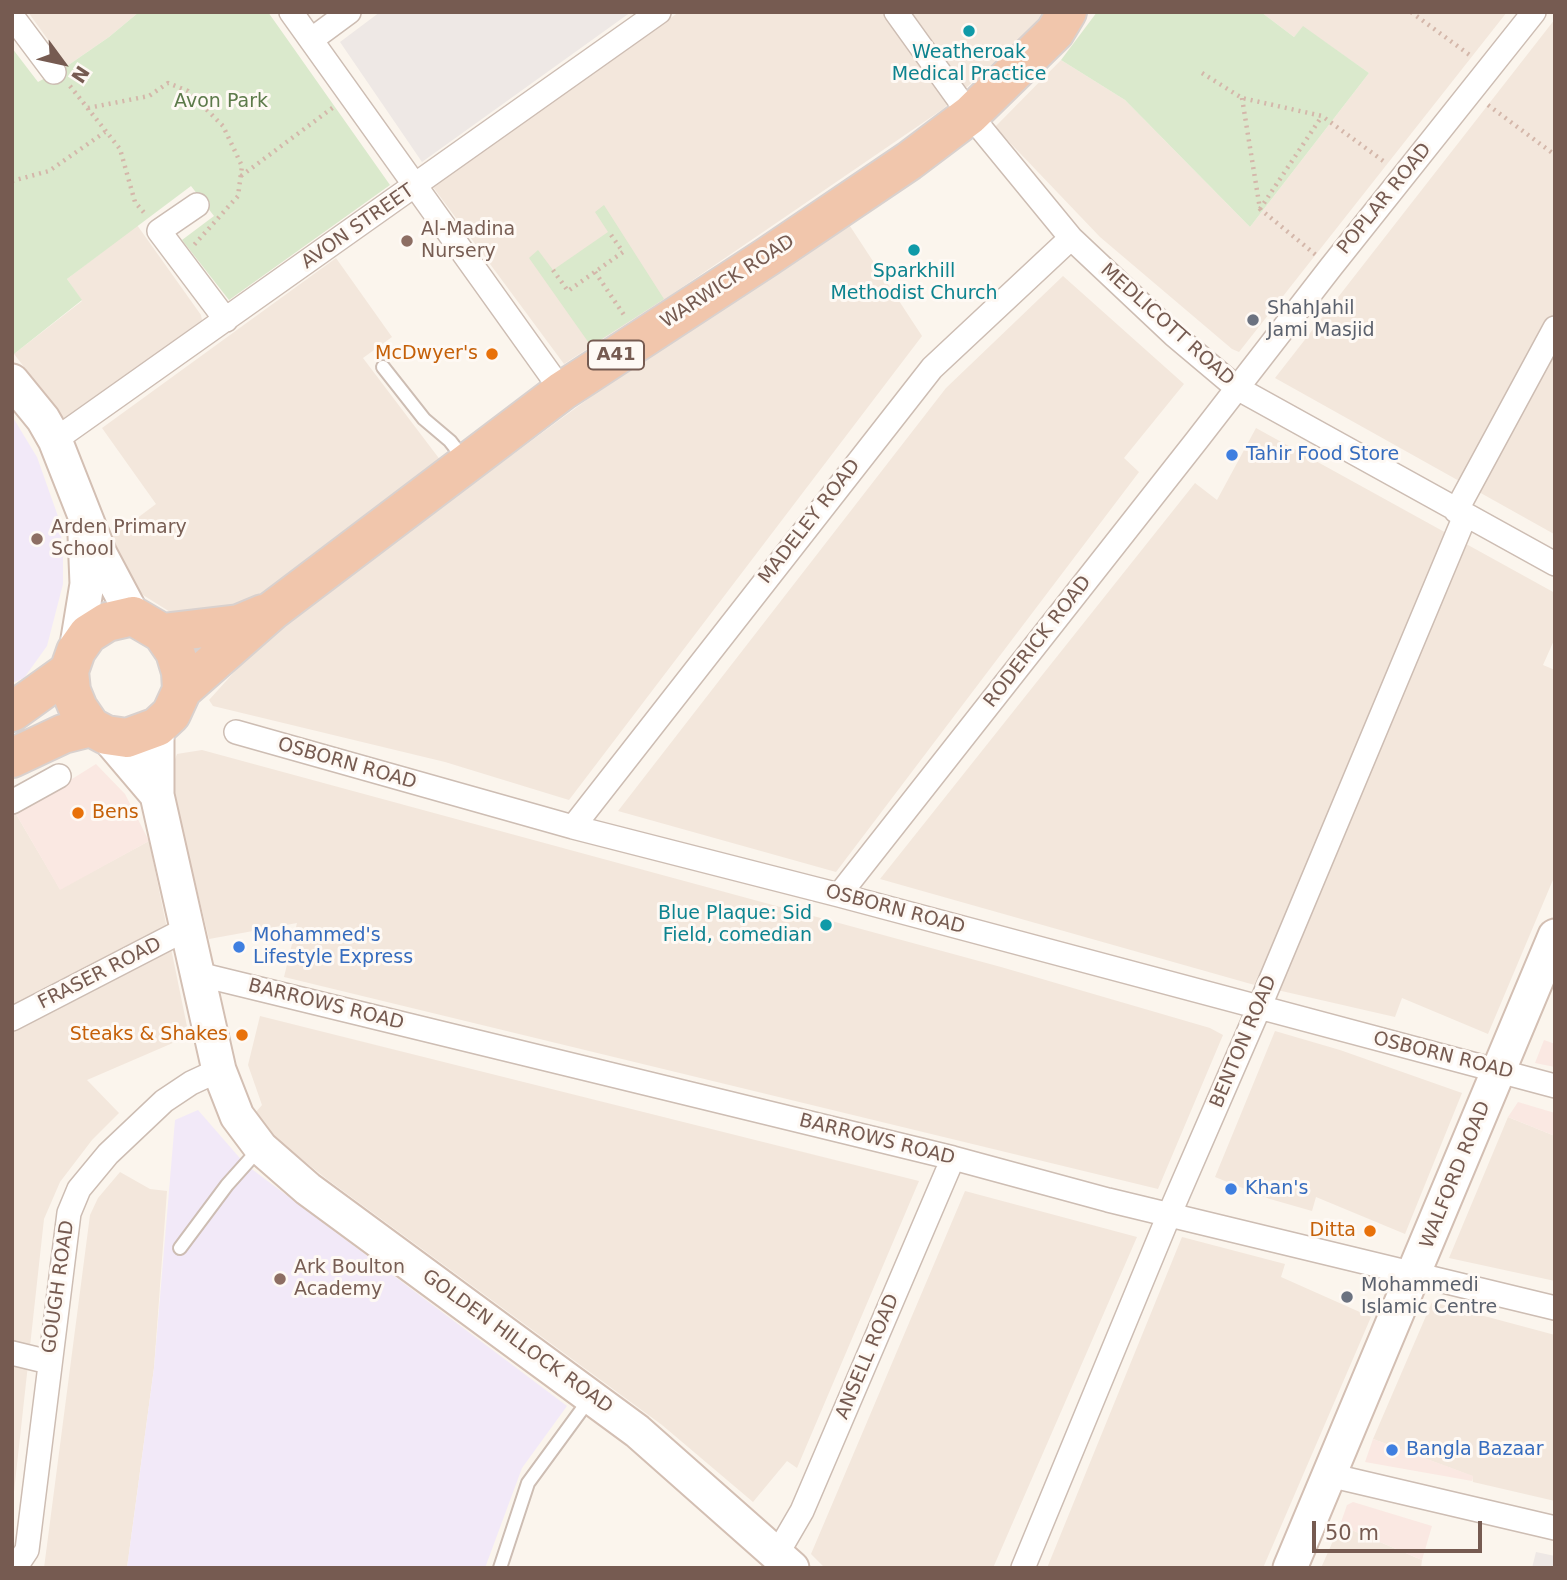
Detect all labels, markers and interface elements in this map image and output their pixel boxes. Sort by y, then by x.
marker: Weatheroak Medical Practice [961,23,977,39]
north arrow [28,28,98,98]
place label: Weatheroak Medical Practice [892,42,1046,86]
text: N [67,62,94,87]
park label: Avon Park [174,91,268,113]
street label: POPLAR ROAD [1333,139,1437,259]
street label: AVON STREET [297,180,419,274]
place label: Al-Madina Nursery [421,219,515,263]
street label: WARWICK ROAD [657,230,799,334]
marker: Al-Madina Nursery [399,233,415,249]
marker: Sparkhill Methodist Church [906,242,922,258]
street label: MEDLICOTT ROAD [1096,259,1238,391]
place label: Sparkhill Methodist Church [830,261,998,305]
place label: ShahJahil Jami Masjid [1267,298,1375,342]
marker: ShahJahil Jami Masjid [1245,312,1261,328]
road number: A41 [588,340,644,370]
place label: McDwyer's [375,343,478,365]
marker: McDwyer's [484,346,500,362]
place label: Tahir Food Store [1246,444,1399,466]
marker: Tahir Food Store [1224,447,1240,463]
street label: MADELEY ROAD [754,455,866,589]
place label: Arden Primary School [51,517,187,561]
marker: Arden Primary School [29,531,45,547]
street label: RODERICK ROAD [980,572,1096,712]
street label: OSBORN ROAD [275,733,419,795]
place label: Bens [92,802,139,824]
marker: Bens [70,805,86,821]
street label: OSBORN ROAD [823,880,967,940]
place label: Blue Plaque: Sid Field, comedian [658,903,812,947]
marker: Blue Plaque: Sid Field, comedian [818,917,834,933]
place label: Mohammed's Lifestyle Express [253,925,413,969]
street label: FRASER ROAD [35,933,165,1015]
marker: Mohammed's Lifestyle Express [231,939,247,955]
street label: BENTON ROAD [1206,972,1282,1112]
street label: BARROWS ROAD [246,975,406,1035]
place label: Steaks & Shakes [70,1024,228,1046]
marker: Steaks & Shakes [234,1027,250,1043]
street label: OSBORN ROAD [1371,1028,1515,1084]
street label: WALFORD ROAD [1416,1098,1496,1252]
street label: BARROWS ROAD [797,1110,957,1170]
place label: Khan's [1245,1178,1308,1200]
marker: Khan's [1223,1181,1239,1197]
street label: GOUGH ROAD [38,1219,80,1355]
place label: Ditta [1310,1220,1356,1242]
marker: Ditta [1362,1223,1378,1239]
place label: Ark Boulton Academy [294,1257,405,1301]
street label: GOLDEN HILLOCK ROAD [417,1265,617,1419]
marker: Ark Boulton Academy [272,1271,288,1287]
place label: Mohammedi Islamic Centre [1361,1275,1497,1319]
marker: Mohammedi Islamic Centre [1339,1289,1355,1305]
street label: ANSELL ROAD [831,1291,905,1423]
place label: Bangla Bazaar [1406,1439,1543,1461]
marker: Bangla Bazaar [1384,1442,1400,1458]
scale bar [1315,1506,1485,1550]
text: 50 m [1325,1521,1379,1545]

